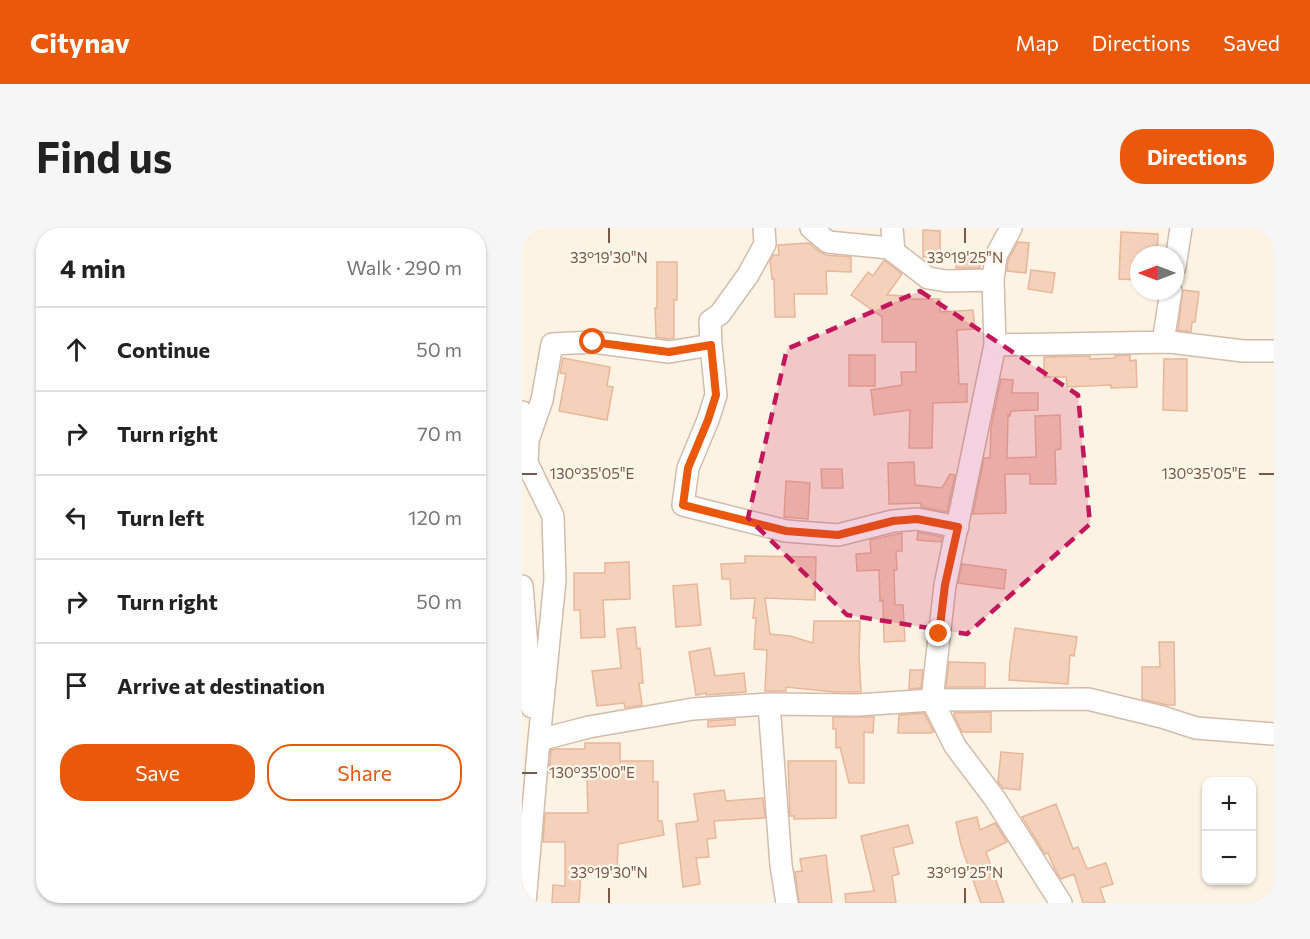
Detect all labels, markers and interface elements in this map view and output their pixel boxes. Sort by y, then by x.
text: Citynav [30,25,130,59]
text: Map [1016,30,1059,55]
text: Directions [1092,30,1190,55]
text: Saved [1223,30,1280,55]
button: Directions [1120,129,1274,184]
text: Find us [36,130,172,182]
north arrow [1130,246,1184,300]
text: 33°19'30"N [570,248,648,266]
text: 33°19'25"N [927,248,1003,266]
text: 4 min [60,252,126,283]
text: Walk · 290 m [346,255,462,279]
route start [579,328,605,354]
icon: ahead [60,333,93,366]
text: Continue [117,336,210,363]
text: 50 m [416,337,462,361]
icon: right [60,417,93,450]
text: Turn right [117,420,218,447]
text: 70 m [417,421,462,445]
text: 130°35'05"E [550,464,635,482]
text: 130°35'05"E [1162,464,1247,482]
icon: left [60,501,93,534]
text: Turn left [117,504,204,531]
text: 120 m [408,505,462,529]
icon: right [60,585,93,618]
text: Turn right [117,588,218,615]
text: 50 m [416,589,462,613]
route end [925,620,951,646]
icon: arrive [60,669,93,702]
text: Arrive at destination [117,672,325,699]
button: Save [60,744,255,801]
button: Share [267,744,462,801]
text: 130°35'00"E [549,763,635,781]
map controls [1202,777,1256,885]
button: + [1202,777,1256,831]
button: − [1202,831,1256,885]
text: 33°19'30"N [570,863,648,881]
text: 33°19'25"N [927,863,1003,881]

